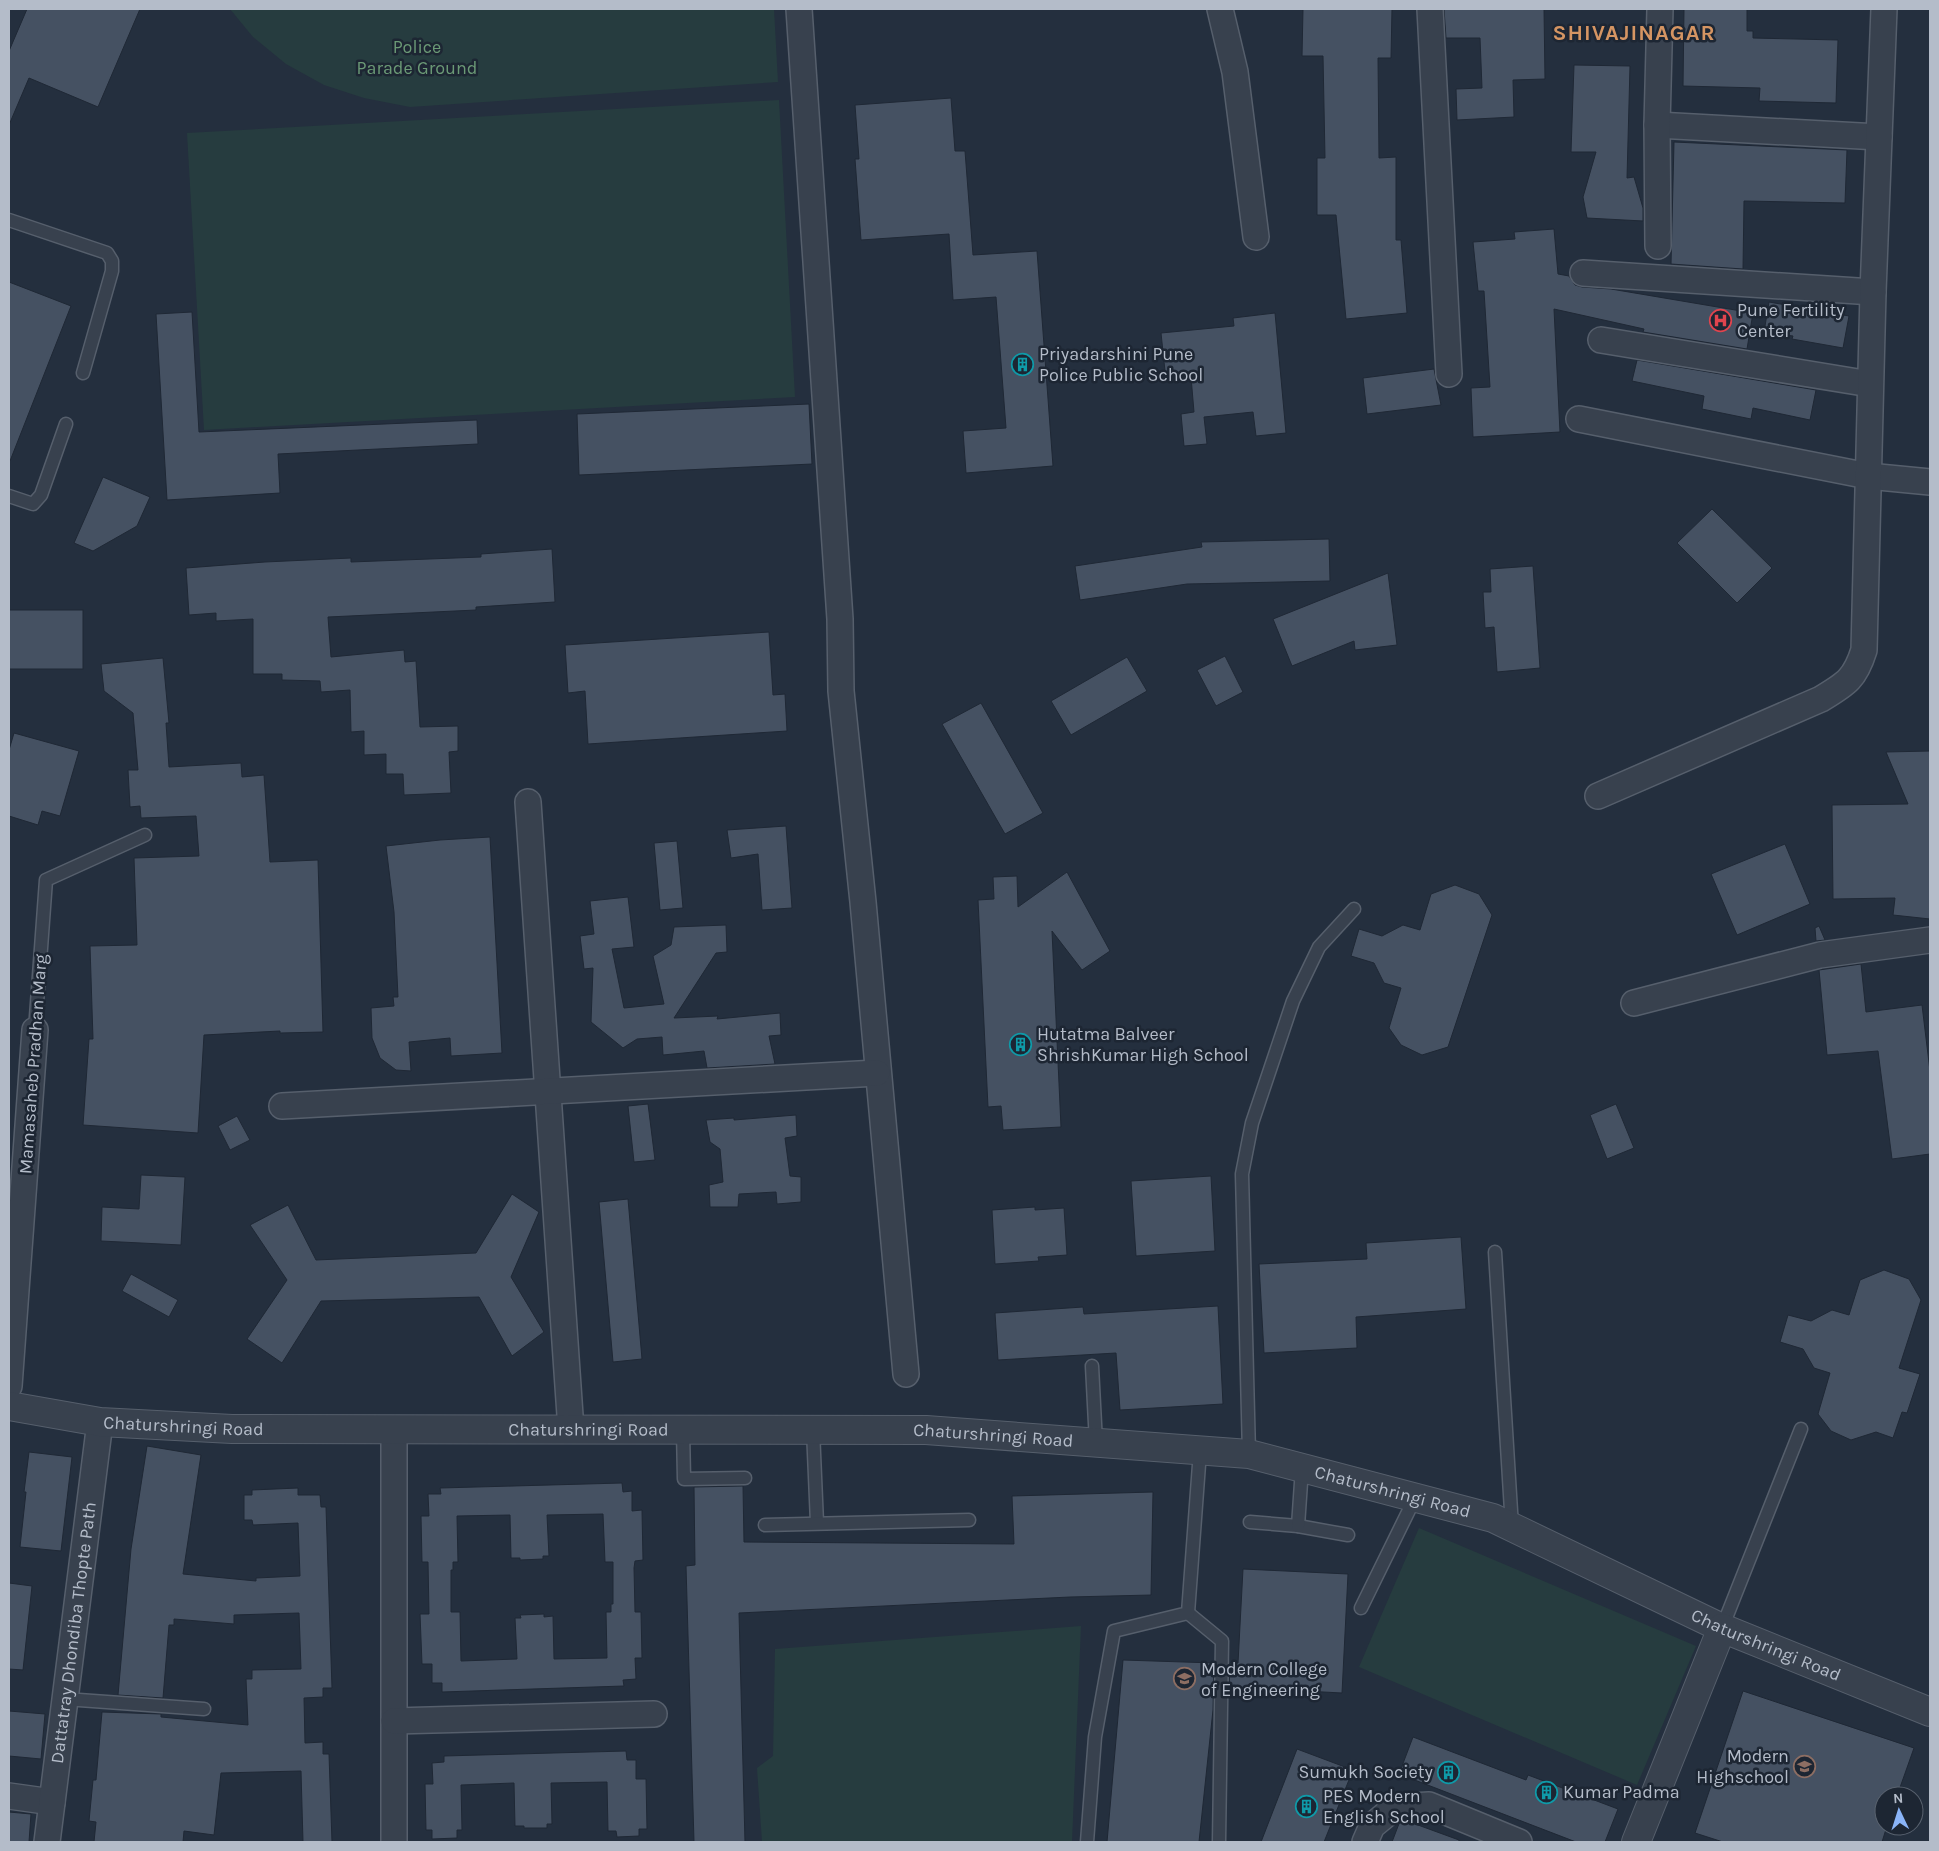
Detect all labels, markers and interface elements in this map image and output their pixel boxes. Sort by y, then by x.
district label: SHIVAJINAGAR [1552,20,1716,46]
park label: Police Parade Ground [357,36,477,79]
place label: Pune Fertility Center [1737,299,1845,342]
hospital icon: Pune Fertility Center [1709,308,1733,332]
place label: Priyadarshini Pune Police Public School [1039,343,1203,386]
building icon: Priyadarshini Pune Police Public School [1011,352,1035,376]
street label: Mamasaheb Pradhan Marg [14,953,52,1175]
place label: Hutatma Balveer ShrishKumar High School [1037,1023,1249,1066]
building icon: Hutatma Balveer ShrishKumar High School [1009,1032,1033,1056]
street label: Chaturshringi Road [103,1411,264,1440]
street label: Chaturshringi Road [508,1418,669,1441]
street label: Chaturshringi Road [913,1419,1074,1452]
street label: Chaturshringi Road [1312,1461,1473,1523]
street label: Dattatray Dhondiba Thopte Path [46,1500,101,1765]
street label: Chaturshringi Road [1687,1604,1844,1686]
place label: Modern College of Engineering [1201,1658,1327,1701]
school or university icon: Modern College of Engineering [1173,1667,1197,1691]
place label: Modern Highschool [1696,1745,1789,1788]
school or university icon: Modern Highschool [1793,1754,1817,1778]
building icon: Sumukh Society [1437,1760,1461,1784]
place label: Sumukh Society [1298,1761,1434,1783]
building icon: Kumar Padma [1535,1780,1559,1804]
place label: Kumar Padma [1563,1781,1680,1803]
place label: PES Modern English School [1323,1785,1445,1828]
north arrow [1874,1786,1924,1836]
text: N [1893,1790,1904,1807]
building icon: PES Modern English School [1295,1794,1319,1818]

